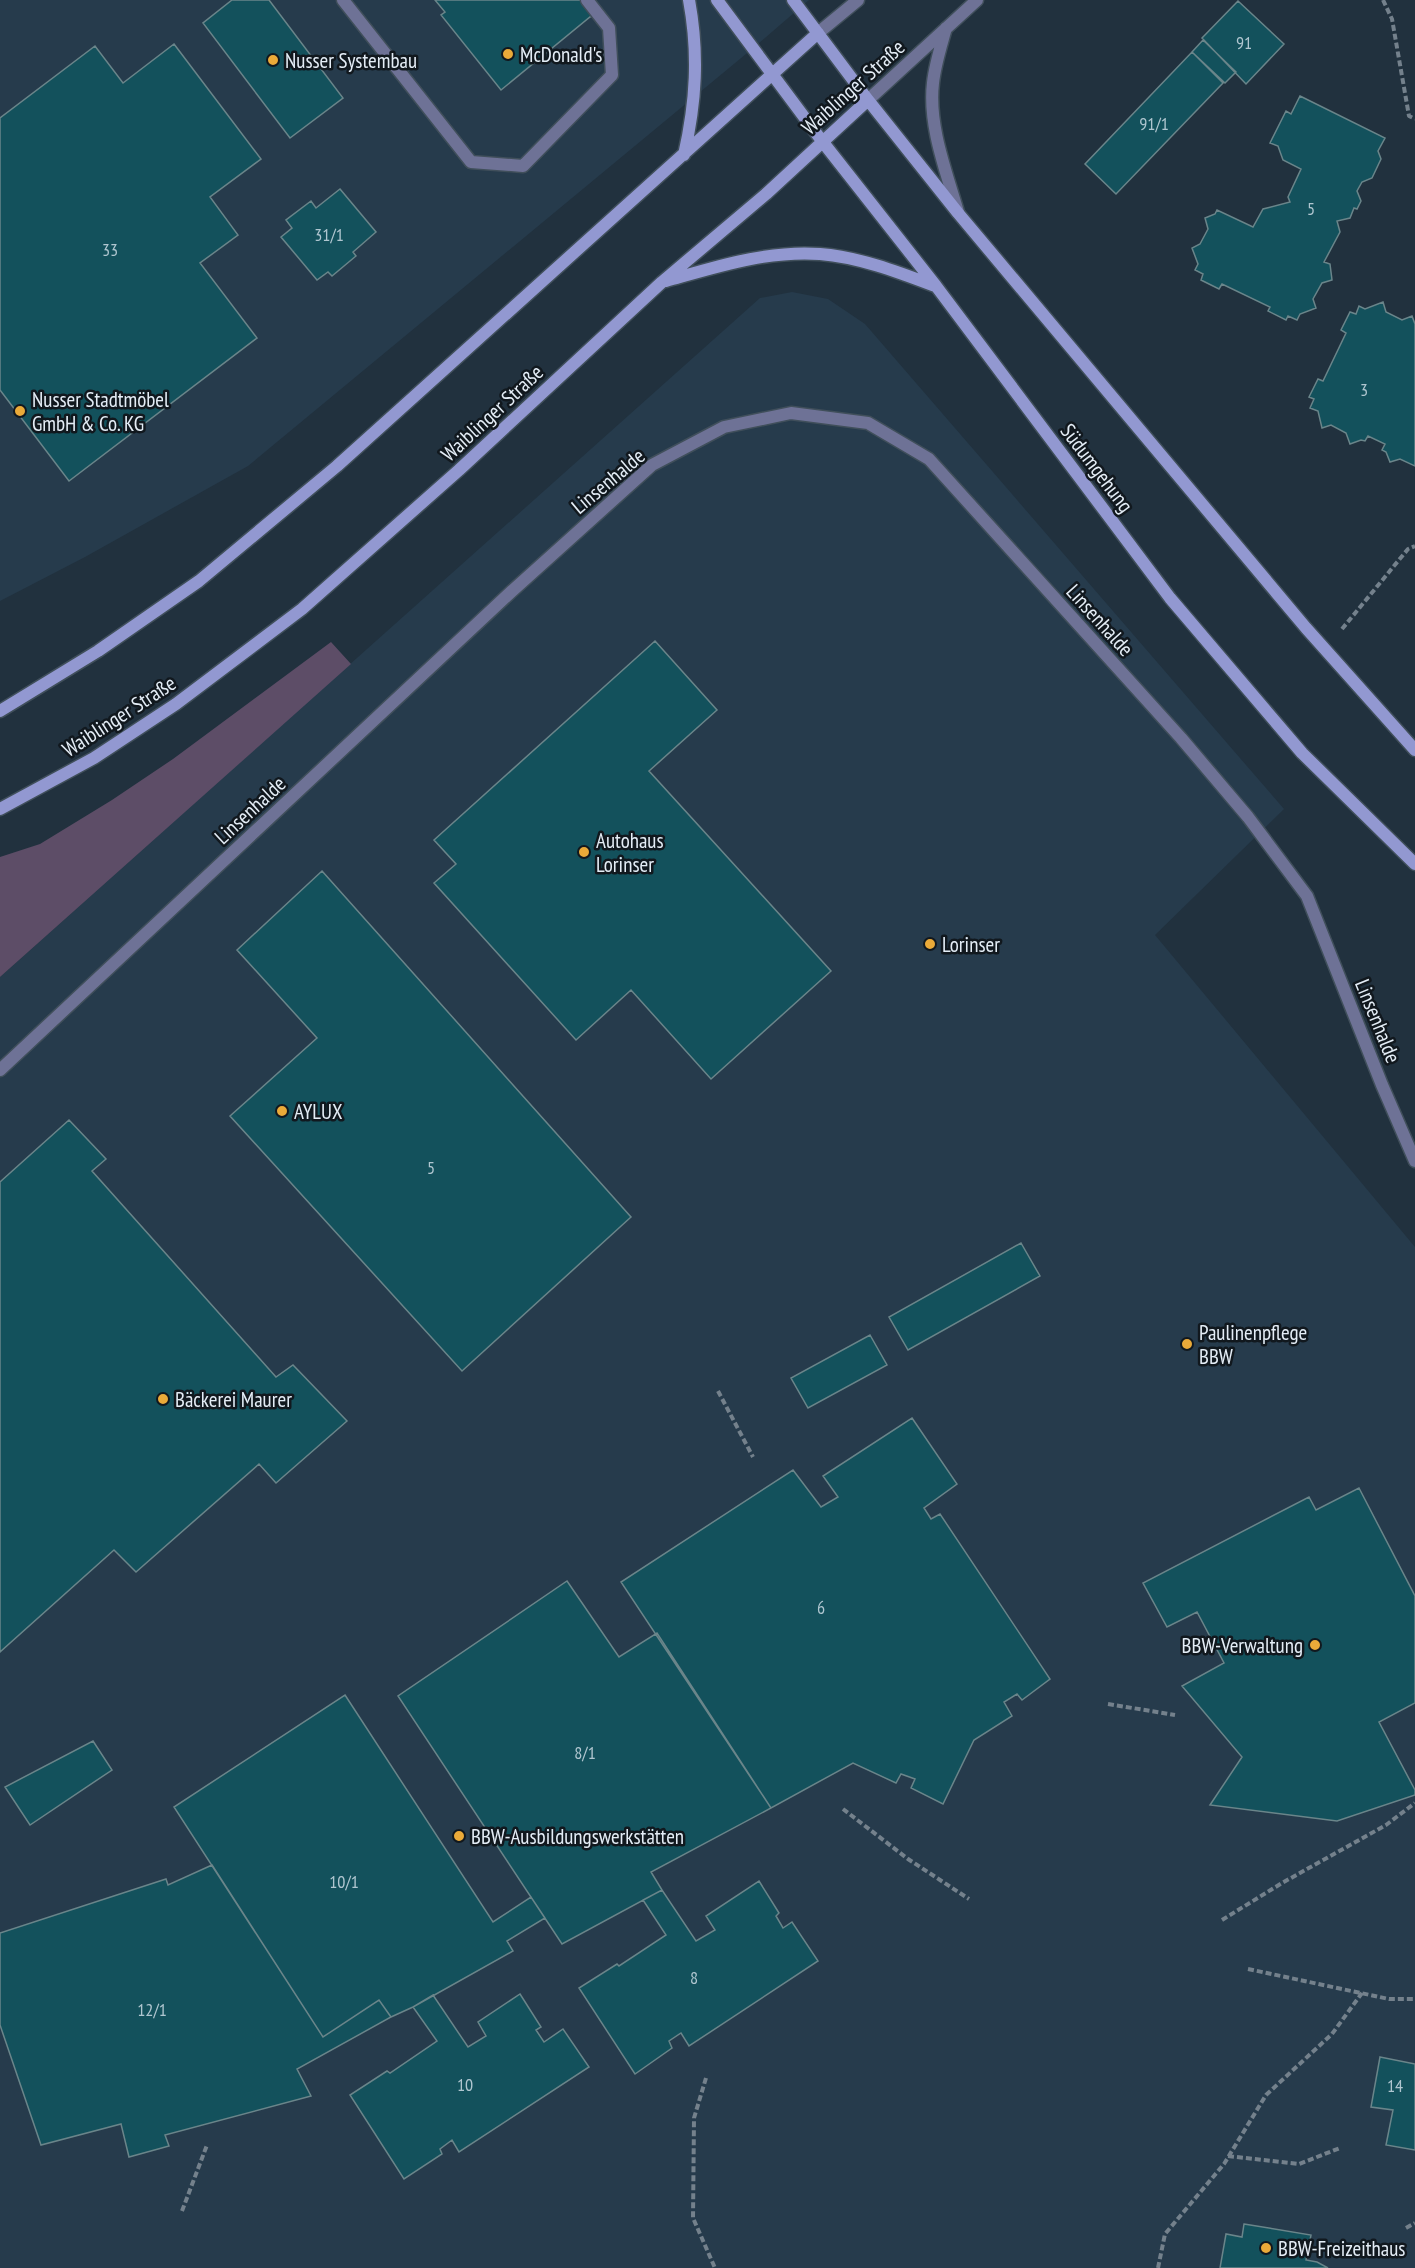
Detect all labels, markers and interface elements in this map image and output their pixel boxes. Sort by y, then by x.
house number: 91 [1236,31,1252,54]
street label: Waiblinger Straße [796,33,910,141]
place label: McDonald's [520,41,602,68]
place label: Nusser Systembau [285,47,417,74]
marker: McDonald's [501,47,515,61]
marker: Nusser Systembau [266,53,280,67]
house number: 91/1 [1139,112,1169,135]
house number: 5 [1307,197,1315,220]
house number: 31/1 [314,223,344,246]
house number: 33 [102,238,118,261]
street label: Waiblinger Straße [435,359,549,467]
house number: 3 [1360,378,1368,401]
place label: Nusser Stadtmöbel GmbH & Co. KG [32,386,169,437]
marker: Nusser Stadtmöbel GmbH & Co. KG [13,404,27,418]
street label: Südumgehung [1055,418,1139,518]
street label: Linsenhalde [566,442,650,520]
street label: Linsenhalde [1061,578,1139,662]
street label: Waiblinger Straße [57,669,181,763]
street label: Linsenhalde [209,770,291,850]
place label: Autohaus Lorinser [596,827,664,878]
marker: Autohaus Lorinser [577,845,591,859]
place label: Lorinser [942,931,1000,958]
marker: Lorinser [923,937,937,951]
street label: Linsenhalde [1349,975,1407,1067]
place label: AYLUX [294,1098,343,1125]
marker: AYLUX [275,1104,289,1118]
house number: 5 [427,1156,435,1179]
place label: Paulinenpflege BBW [1199,1319,1307,1370]
marker: Paulinenpflege BBW [1180,1337,1194,1351]
place label: Bäckerei Maurer [175,1386,292,1413]
marker: Bäckerei Maurer [156,1392,170,1406]
house number: 6 [817,1596,825,1619]
place label: BBW-Verwaltung [1182,1632,1303,1659]
marker: BBW-Verwaltung [1308,1638,1322,1652]
house number: 8/1 [574,1741,596,1764]
place label: BBW-Ausbildungswerkstätten [471,1823,684,1850]
marker: BBW-Ausbildungswerkstätten [452,1829,466,1843]
house number: 10/1 [329,1870,359,1893]
house number: 8 [690,1966,698,1989]
house number: 12/1 [137,1998,167,2021]
house number: 10 [457,2073,473,2096]
house number: 14 [1387,2074,1403,2097]
place label: BBW-Freizeithaus [1278,2235,1405,2262]
marker: BBW-Freizeithaus [1259,2241,1273,2255]

